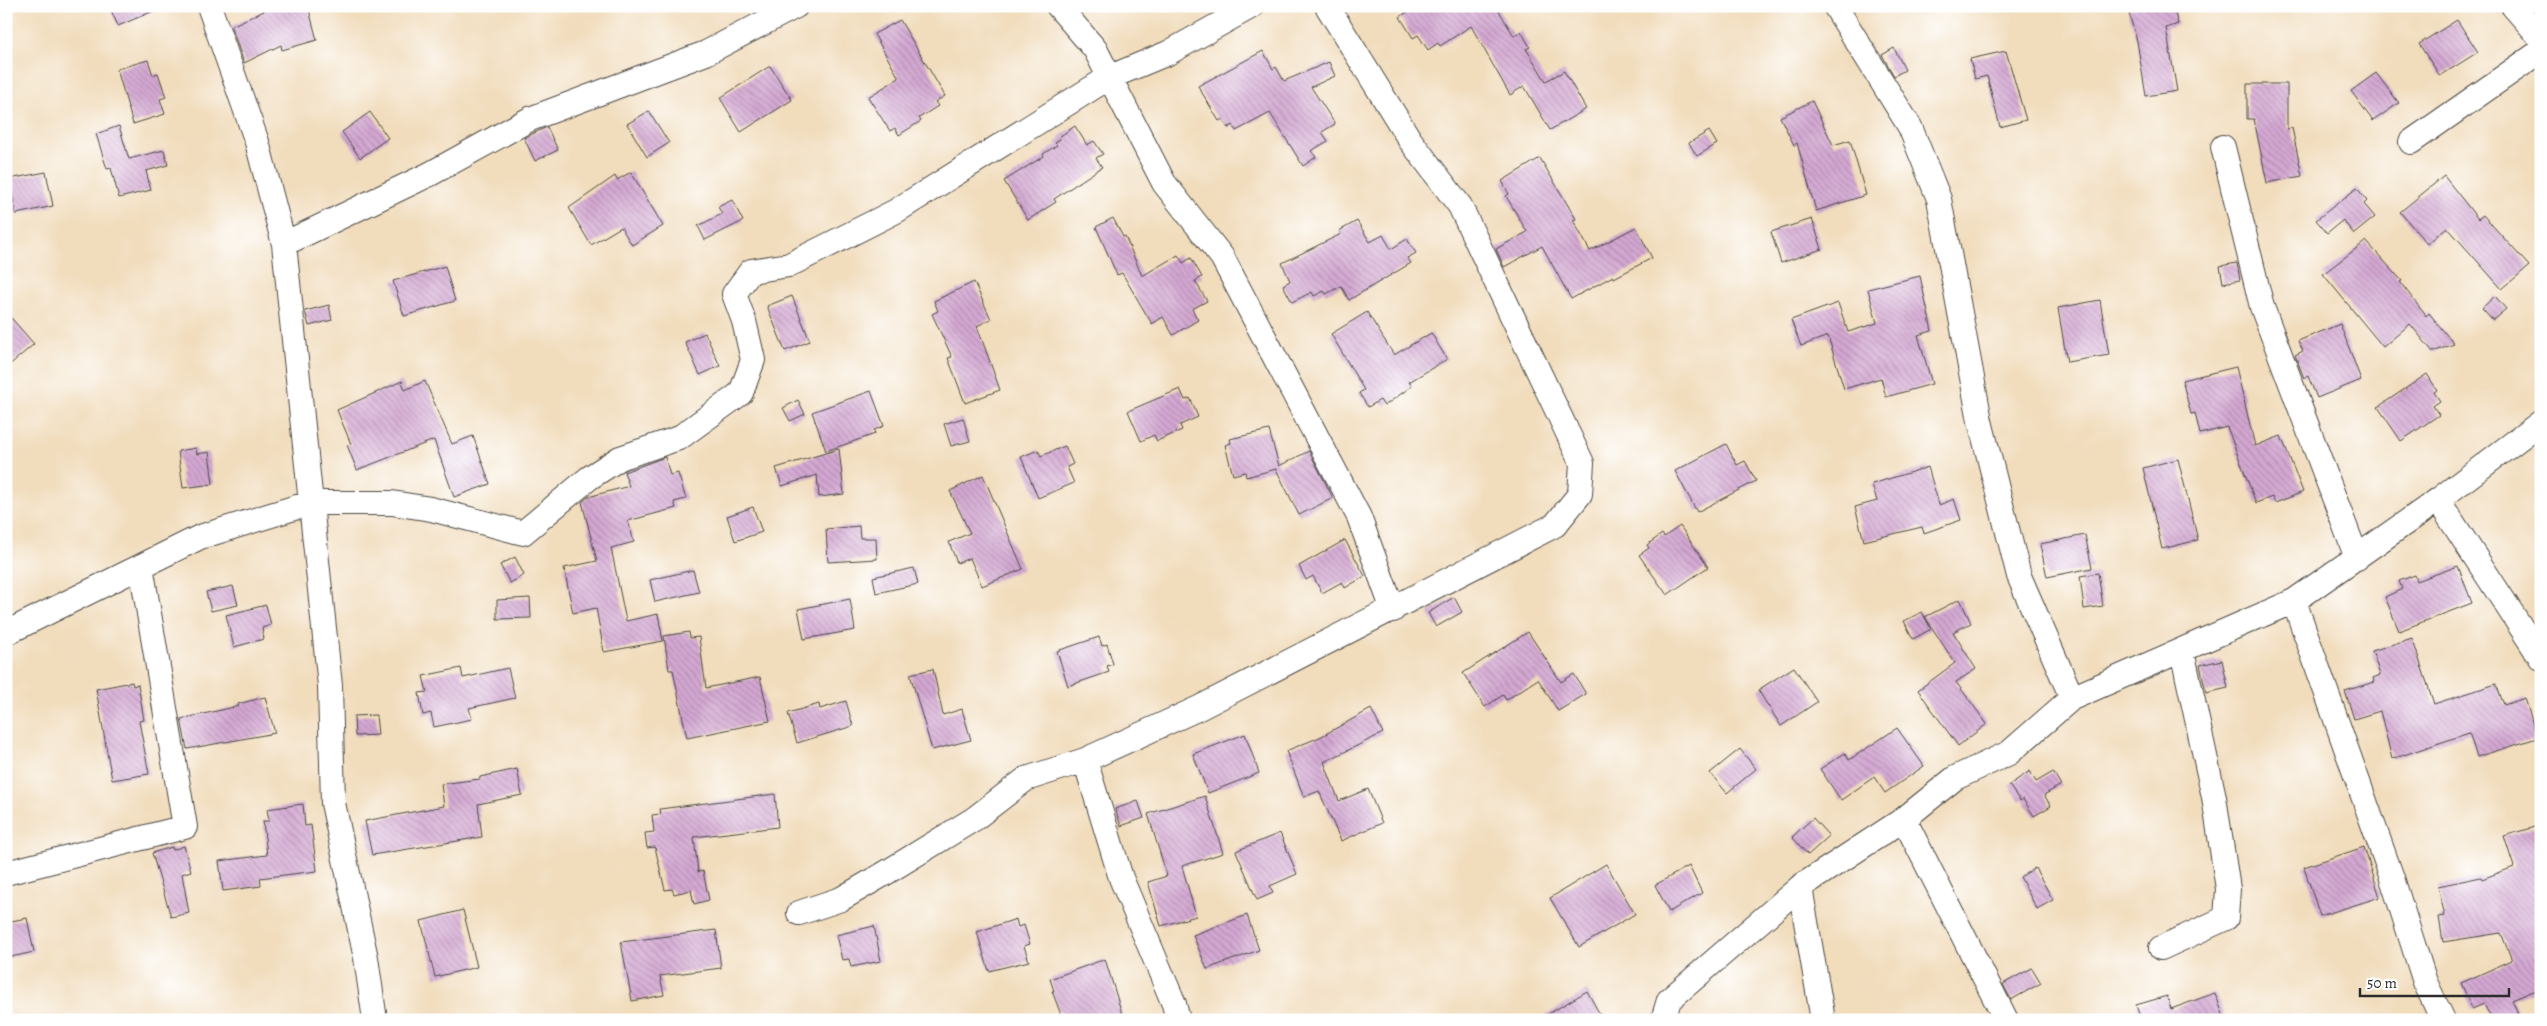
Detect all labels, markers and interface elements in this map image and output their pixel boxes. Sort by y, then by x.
scale bar [2360,966,2508,998]
text: 50 m [2367,973,2397,993]

